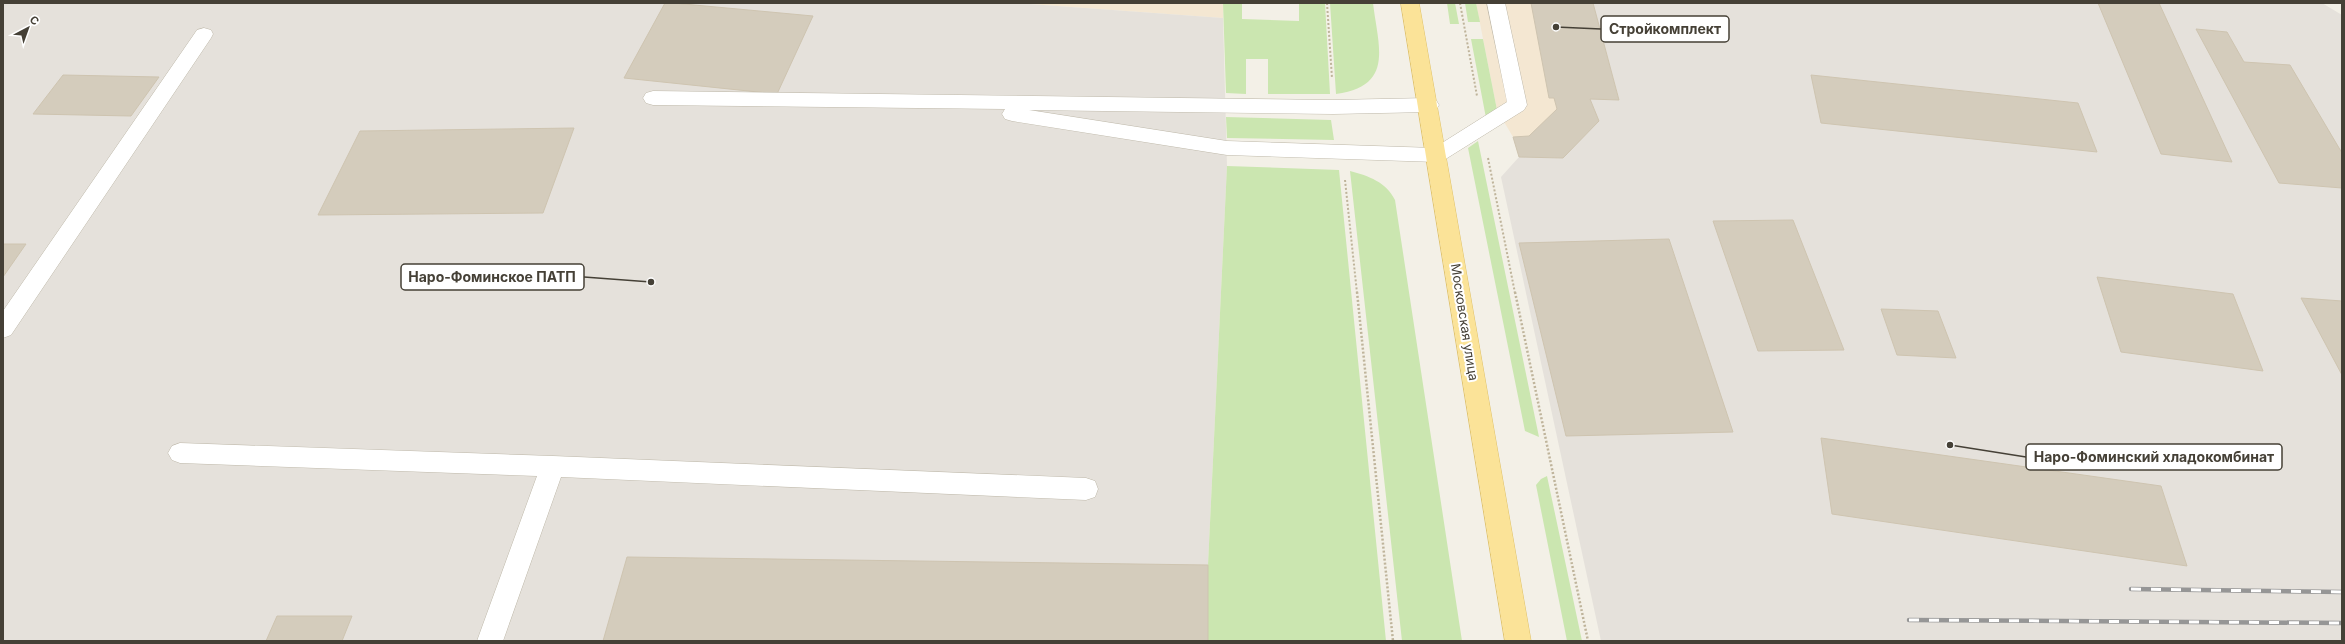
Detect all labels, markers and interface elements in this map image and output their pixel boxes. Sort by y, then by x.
north arrow [8,8,48,48]
text: С [27,12,42,28]
callout: Стройкомплект [1601,16,1729,42]
text: Стройкомплект [1609,20,1721,37]
street label: Московская улица [1448,262,1482,382]
callout: Наро-Фоминское ПАТП [401,264,584,290]
text: Наро-Фоминское ПАТП [408,268,576,285]
callout: Наро-Фоминский хладокомбинат [2026,444,2282,470]
text: Наро-Фоминский хладокомбинат [2034,448,2274,465]

